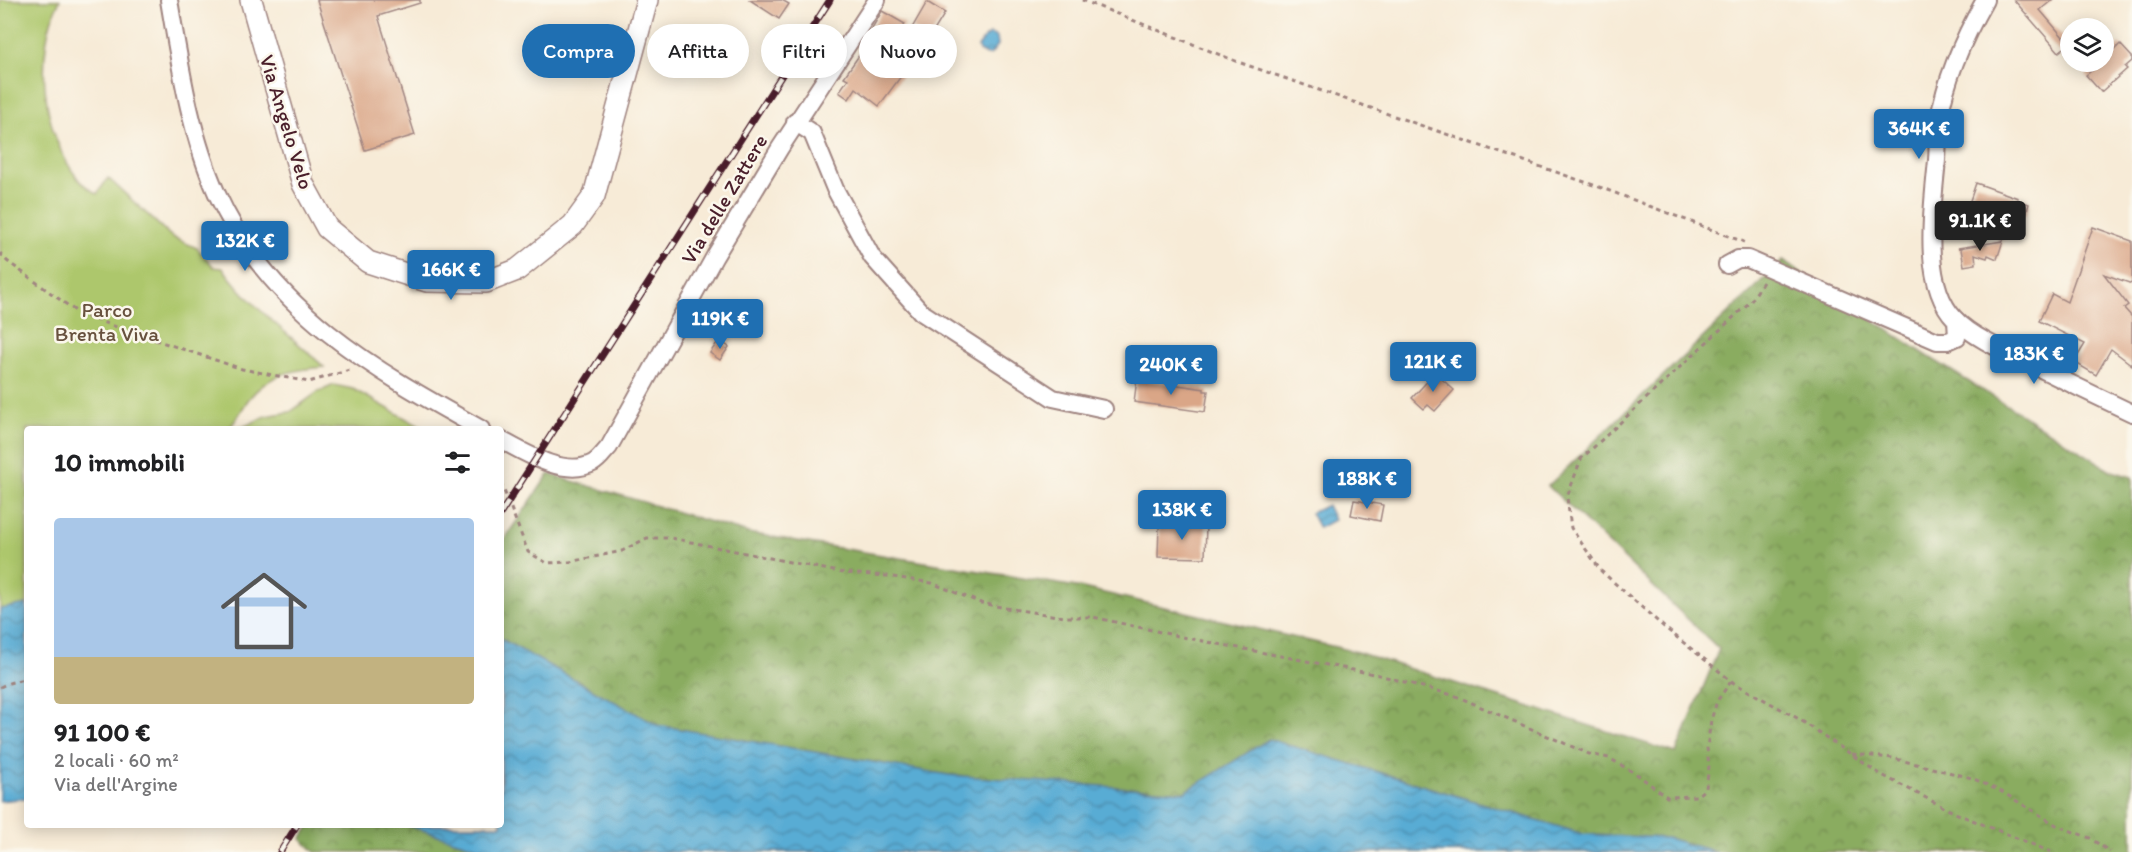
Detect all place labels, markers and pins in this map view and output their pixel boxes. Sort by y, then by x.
pin: 364K € [1870,109,1968,160]
pin: 91.1K € [1925,201,2035,252]
pin: 132K € [196,221,294,272]
pin: 166K € [402,250,500,301]
pin: 119K € [671,299,769,350]
pin: 183K € [1985,334,2083,385]
pin: 121K € [1384,342,1482,393]
pin: 240K € [1122,345,1220,396]
pin: 188K € [1318,459,1416,510]
pin: 138K € [1133,490,1231,541]

